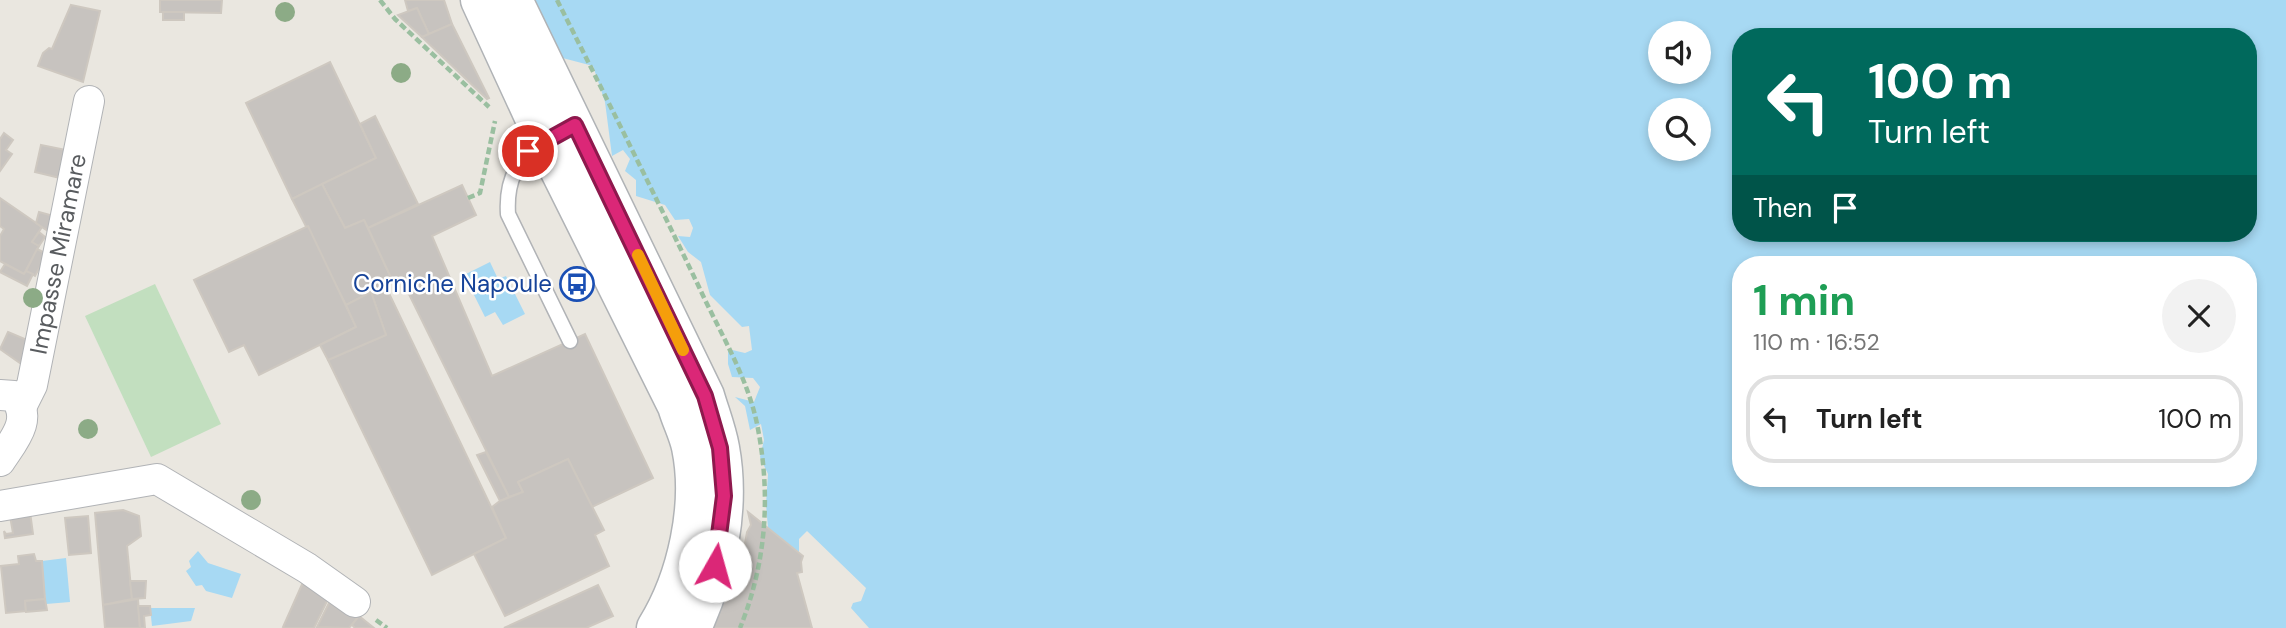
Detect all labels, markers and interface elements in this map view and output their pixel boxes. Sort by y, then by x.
map controls [1648,21,1711,161]
button: sound [1648,21,1711,84]
text: 100 m [1868,49,2012,113]
icon: left [1753,56,1844,147]
button: search [1648,98,1711,161]
text: Turn left [1868,111,1990,153]
pin [498,121,558,181]
icon: arrive [509,132,547,170]
street label: Impasse Miramare [23,151,93,357]
icon: arrive [1826,189,1864,227]
text: Then [1753,191,1812,225]
bus stop icon: Corniche Napoule [558,265,596,303]
place label: Corniche Napoule [353,268,552,299]
text: 1 min [1753,273,1855,328]
button: close [2162,279,2236,353]
text: 110 m · 16:52 [1753,327,1880,357]
icon: left [1757,400,1795,438]
text: Turn left [1816,402,1923,436]
text: 100 m [2158,402,2232,436]
position arrow [678,529,752,603]

